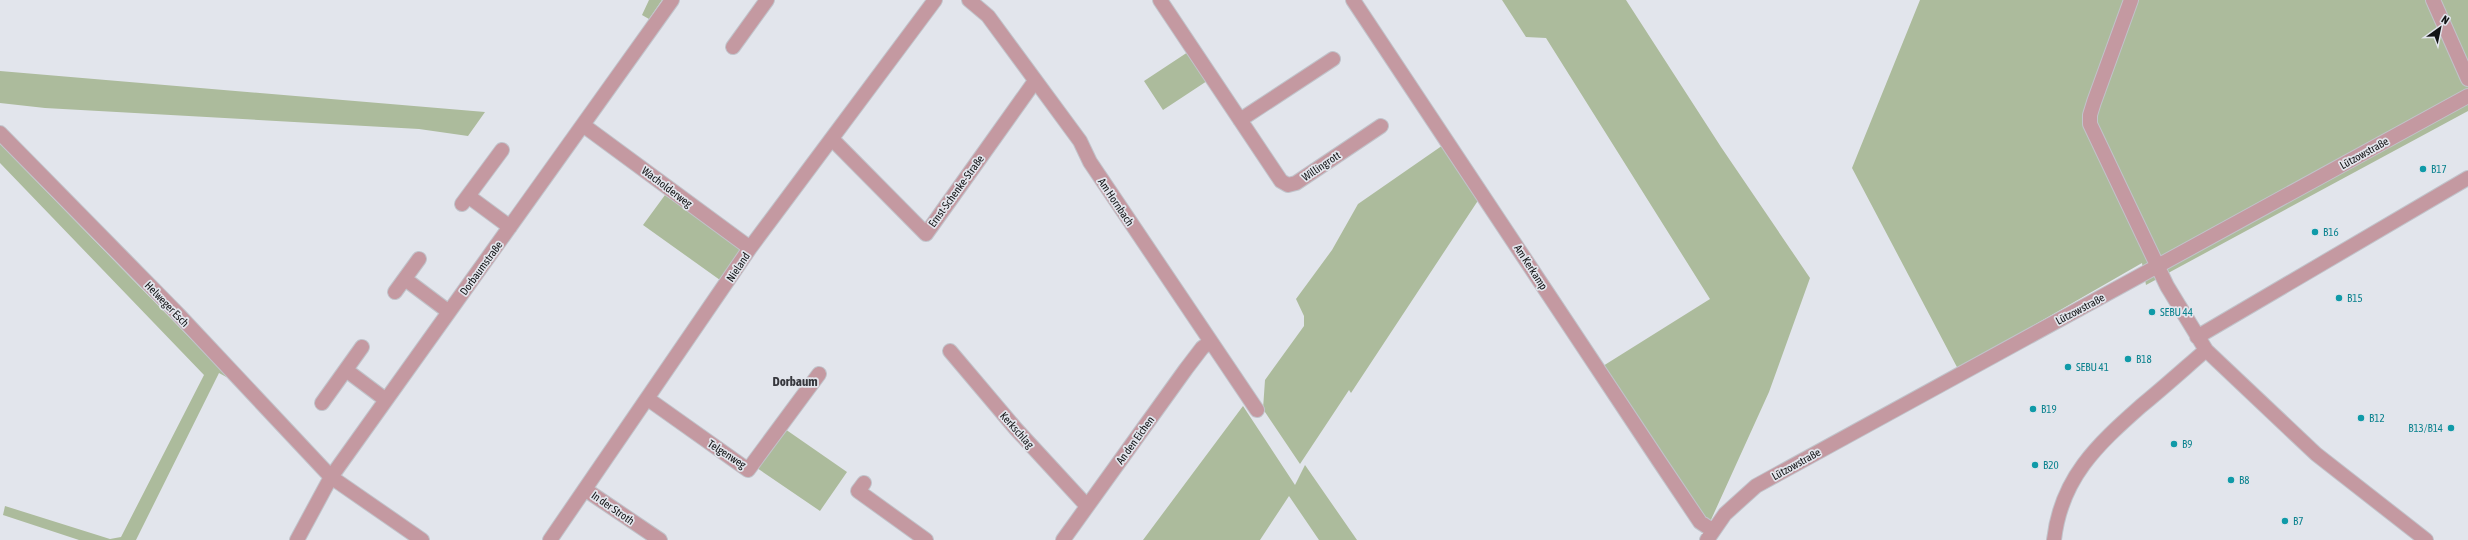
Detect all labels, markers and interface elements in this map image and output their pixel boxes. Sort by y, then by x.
north arrow [2420,8,2460,48]
text: N [2439,13,2451,26]
street label: Lützowstraße [2338,135,2390,171]
street label: Willingrott [1300,149,1342,183]
street label: Ernst-Schenke-Straße [926,153,986,229]
place label: B17 [2431,163,2447,175]
street label: Wacholderweg [640,164,695,210]
marker: B17 [2418,164,2428,174]
street label: Am Hornbach [1096,176,1136,228]
place label: B16 [2323,226,2339,238]
marker: B16 [2310,227,2320,237]
street label: Dorbaumstraße [457,239,505,297]
street label: Am Kerkamp [1512,242,1550,292]
street label: Nieland [724,250,752,284]
street label: Helweger Esch [143,279,191,329]
street label: Lützowstraße [2054,291,2106,327]
place label: B15 [2347,292,2363,304]
marker: B15 [2334,293,2344,303]
place label: SEBU 44 [2160,306,2193,318]
marker: SEBU 44 [2147,307,2157,317]
place label: B18 [2136,353,2152,365]
marker: B18 [2123,354,2133,364]
place label: SEBU 41 [2076,361,2109,373]
marker: SEBU 41 [2063,362,2073,372]
district label: Dorbaum [772,374,818,389]
place label: B19 [2041,403,2057,415]
marker: B19 [2028,404,2038,414]
street label: Kerkschlag [998,410,1036,451]
place label: B12 [2369,412,2385,424]
marker: B12 [2356,413,2366,423]
street label: An den Eichen [1114,414,1156,466]
place label: B13/B14 [2408,422,2443,434]
marker: B13/B14 [2446,423,2456,433]
street label: Telgenweg [706,437,748,471]
place label: B9 [2182,438,2192,450]
marker: B9 [2169,439,2179,449]
street label: Lützowstraße [1770,446,1822,482]
place label: B20 [2043,459,2059,471]
marker: B20 [2030,460,2040,470]
place label: B8 [2239,474,2249,486]
marker: B8 [2226,475,2236,485]
street label: In der Stroth [589,489,637,527]
place label: B7 [2293,515,2303,527]
marker: B7 [2280,516,2290,526]

